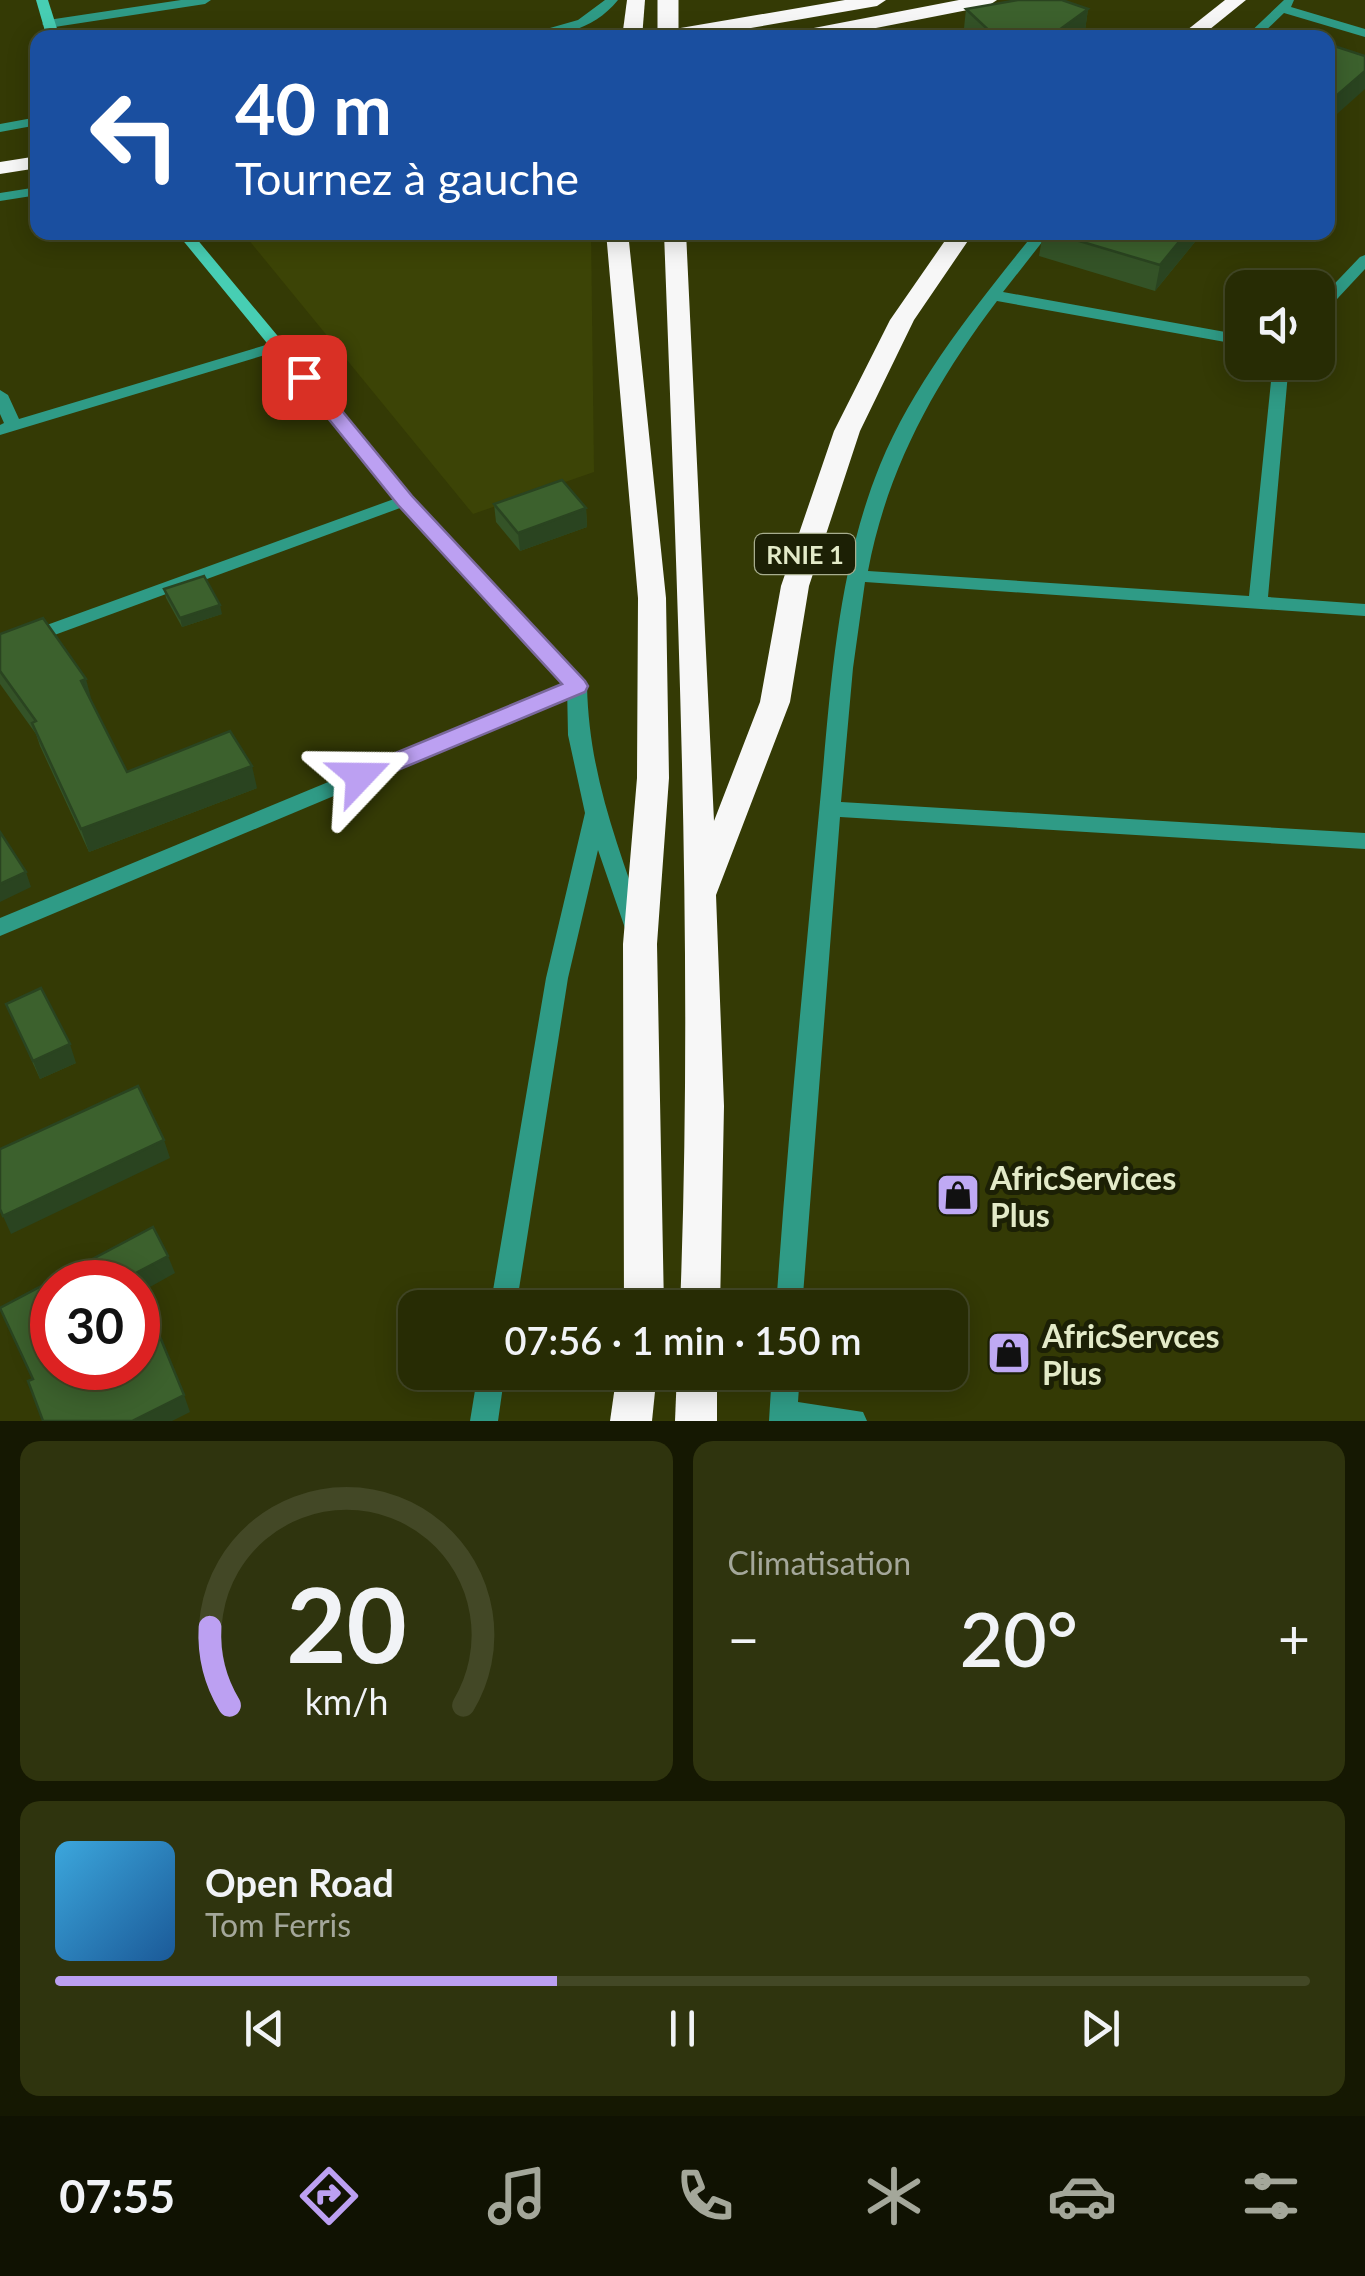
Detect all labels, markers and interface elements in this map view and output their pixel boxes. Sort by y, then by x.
text: 40 m [235,66,392,150]
icon: left [70,70,200,200]
text: Tournez à gauche [235,151,579,205]
map controls [1225,270,1335,380]
button: sound [1225,270,1335,380]
pin [262,335,347,420]
icon: arrive [277,350,332,405]
road number: RNIE 1 [755,534,855,574]
position arrow [308,724,412,828]
place label: AfricServices Plus [989,1158,1176,1234]
shop icon: AfricServices Plus [935,1172,981,1218]
speed limit sign: 30 [30,1260,160,1390]
place label: AfricServces Plus [1041,1316,1220,1392]
text: 07:56 · 1 min · 150 m [505,1317,861,1363]
shop icon: AfricServces Plus [986,1330,1032,1376]
text: Climatisation [728,1543,911,1582]
text: 20 [286,1560,407,1685]
text: 20° [960,1593,1078,1683]
text: − [728,1605,759,1671]
text: + [1278,1605,1310,1671]
text: km/h [304,1680,388,1723]
text: Open Road [205,1859,394,1905]
text: Tom Ferris [205,1905,351,1944]
icon: previous [237,2001,292,2056]
icon: pause [655,2001,710,2056]
icon: next [1073,2001,1128,2056]
icon: directions [294,2161,364,2231]
icon: music [482,2161,552,2231]
icon: phone [670,2161,740,2231]
icon: climate [859,2161,929,2231]
icon: car [1047,2161,1117,2231]
icon: filters [1236,2161,1306,2231]
text: 07:55 [59,2169,175,2223]

